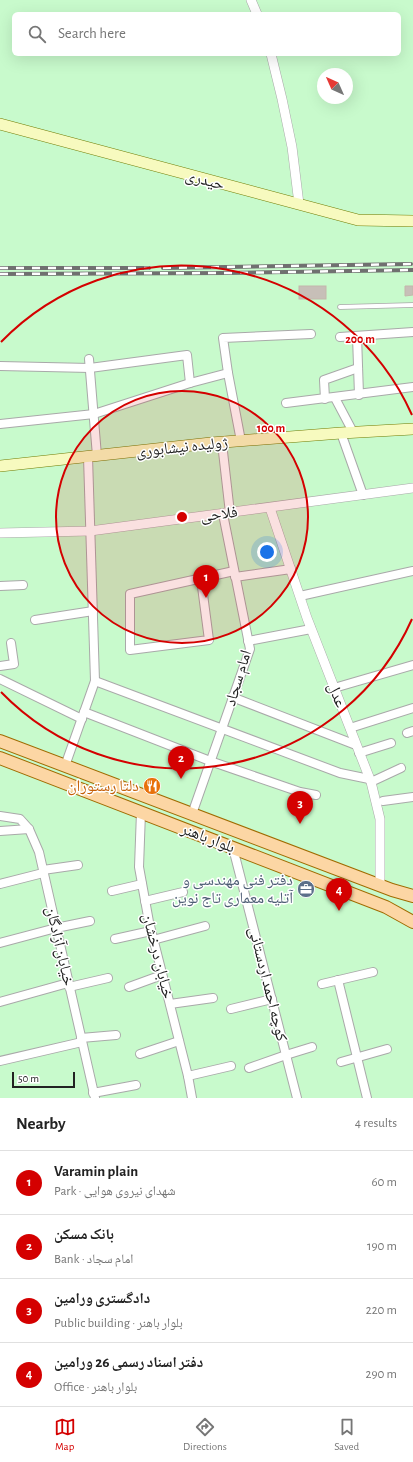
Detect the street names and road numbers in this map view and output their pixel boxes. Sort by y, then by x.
street label: حیدری [183,167,226,195]
street label: ژولیده نیشابوری [135,434,229,462]
street label: فلاحی [199,504,239,526]
street label: امام سجاد [222,648,256,708]
street label: عدل [323,680,349,710]
street label: بلوار باهنر [178,820,237,856]
street label: خیابان آزادگان [41,905,78,988]
street label: خیابان درخشان [138,912,176,1001]
street label: کوچه احمد اردستانی [244,925,290,1044]

